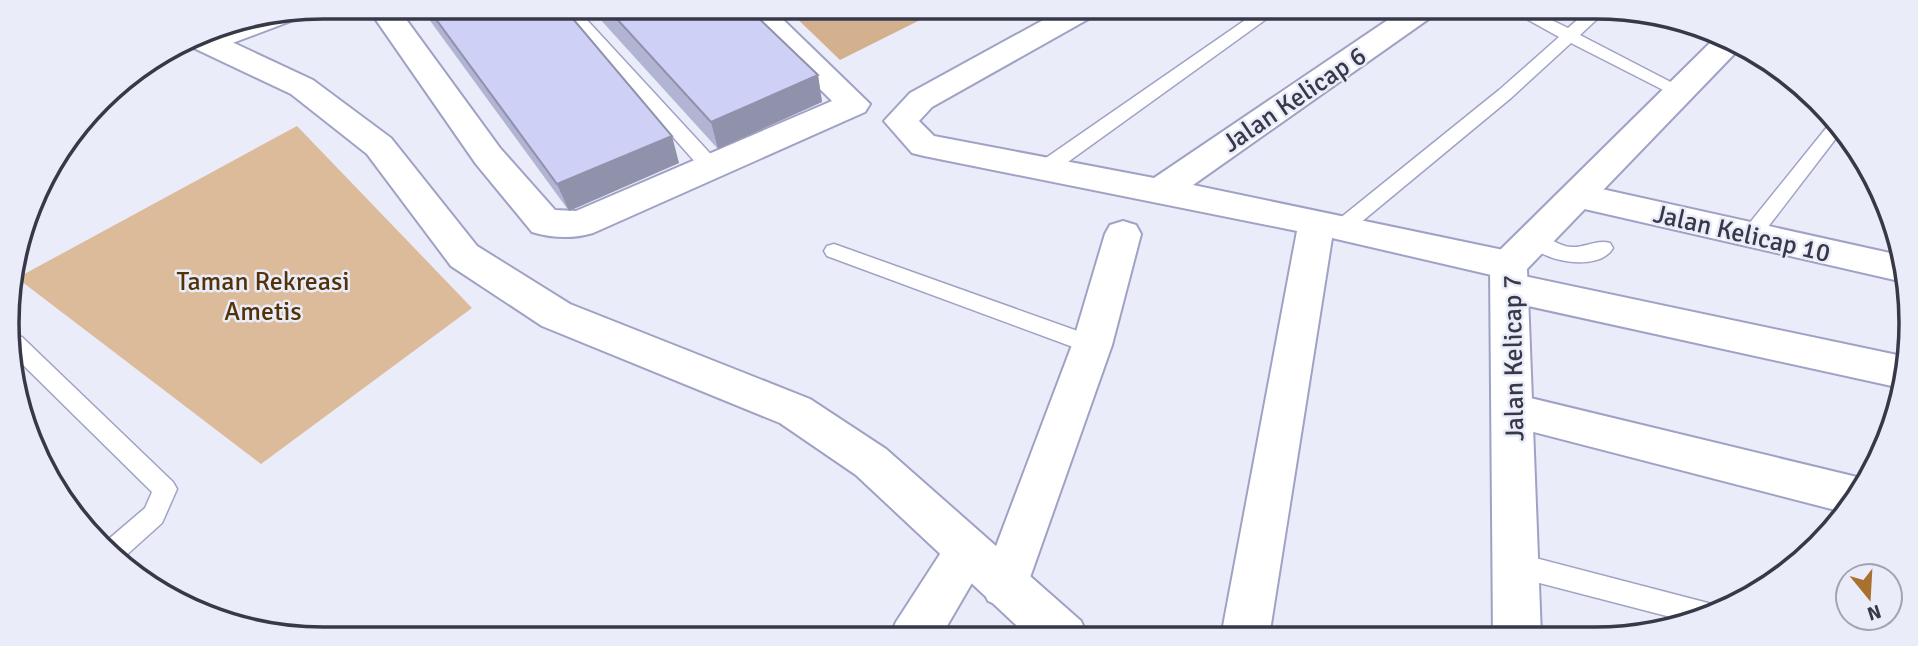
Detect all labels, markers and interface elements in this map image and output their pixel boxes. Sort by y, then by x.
street label: Jalan Kelicap 6 [1217,40,1373,160]
street label: Jalan Kelicap 10 [1650,198,1833,270]
park label: Taman Rekreasi Ametis [177,266,349,328]
street label: Jalan Kelicap 7 [1497,274,1531,442]
north arrow [1834,562,1904,632]
text: N [1864,599,1884,626]

